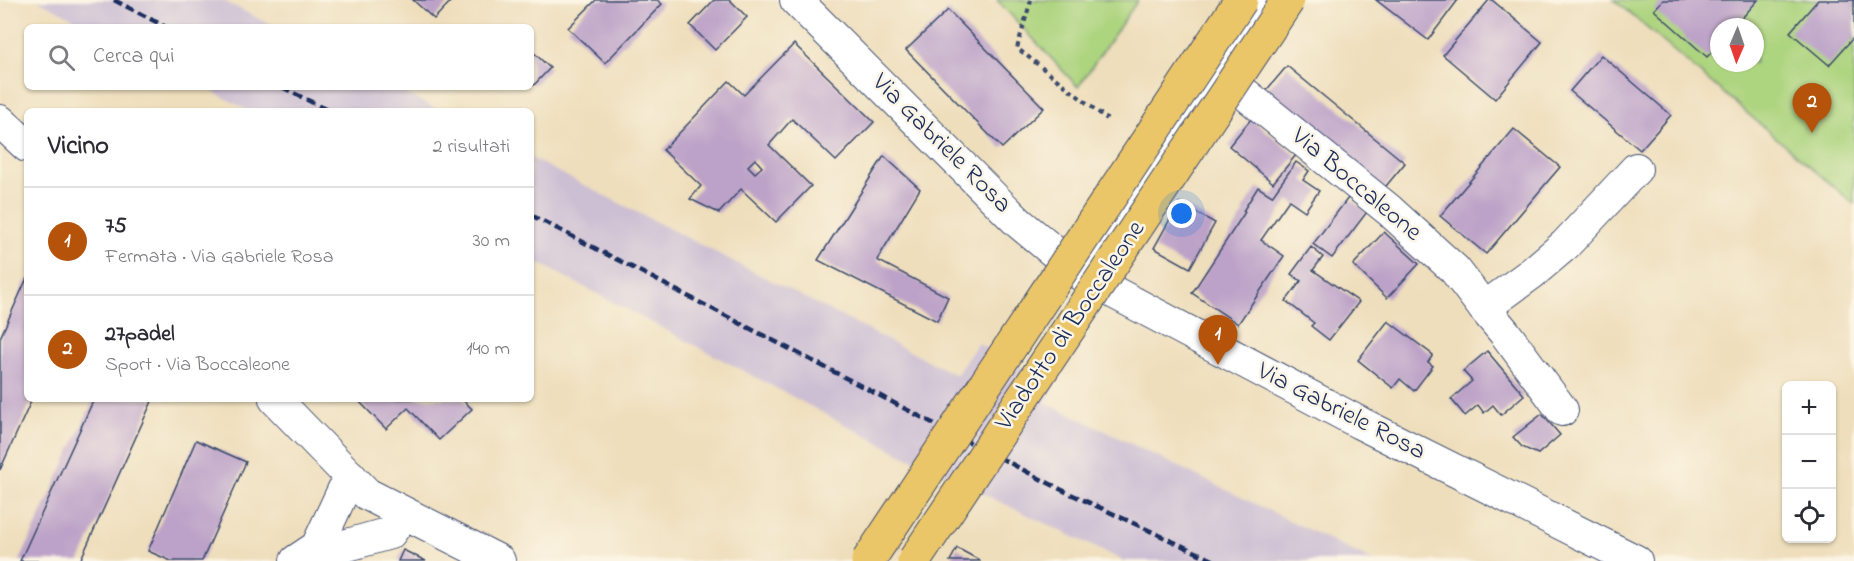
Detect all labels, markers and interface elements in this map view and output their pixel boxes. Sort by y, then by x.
north arrow [1710,18,1764,72]
search box [24,24,534,90]
icon: search [45,41,78,74]
text: Cerca qui [93,41,175,73]
street label: Via Gabriele Rosa [861,64,1020,223]
pin: 2 [1792,84,1832,133]
street label: Via Boccaleone [1281,118,1430,251]
text: Vicino [48,128,109,166]
text: 2 risultati [433,133,510,162]
your location [1167,199,1196,228]
text: 75 [105,211,127,243]
street label: Viadotto di Boccaleone [986,213,1156,439]
text: 1 [64,227,71,256]
text: 30 m [473,227,510,256]
text: Fermata · Via Gabriele Rosa [105,243,333,272]
pin: 1 [1198,316,1238,365]
text: 27padel [105,319,175,351]
text: 2 [63,335,72,364]
text: 140 m [466,335,510,364]
text: Sport · Via Boccaleone [105,351,290,380]
street label: Via Gabriele Rosa [1249,353,1432,471]
map controls [1782,381,1836,543]
button: + [1782,381,1836,435]
button: − [1782,435,1836,489]
button: locate [1782,489,1836,543]

